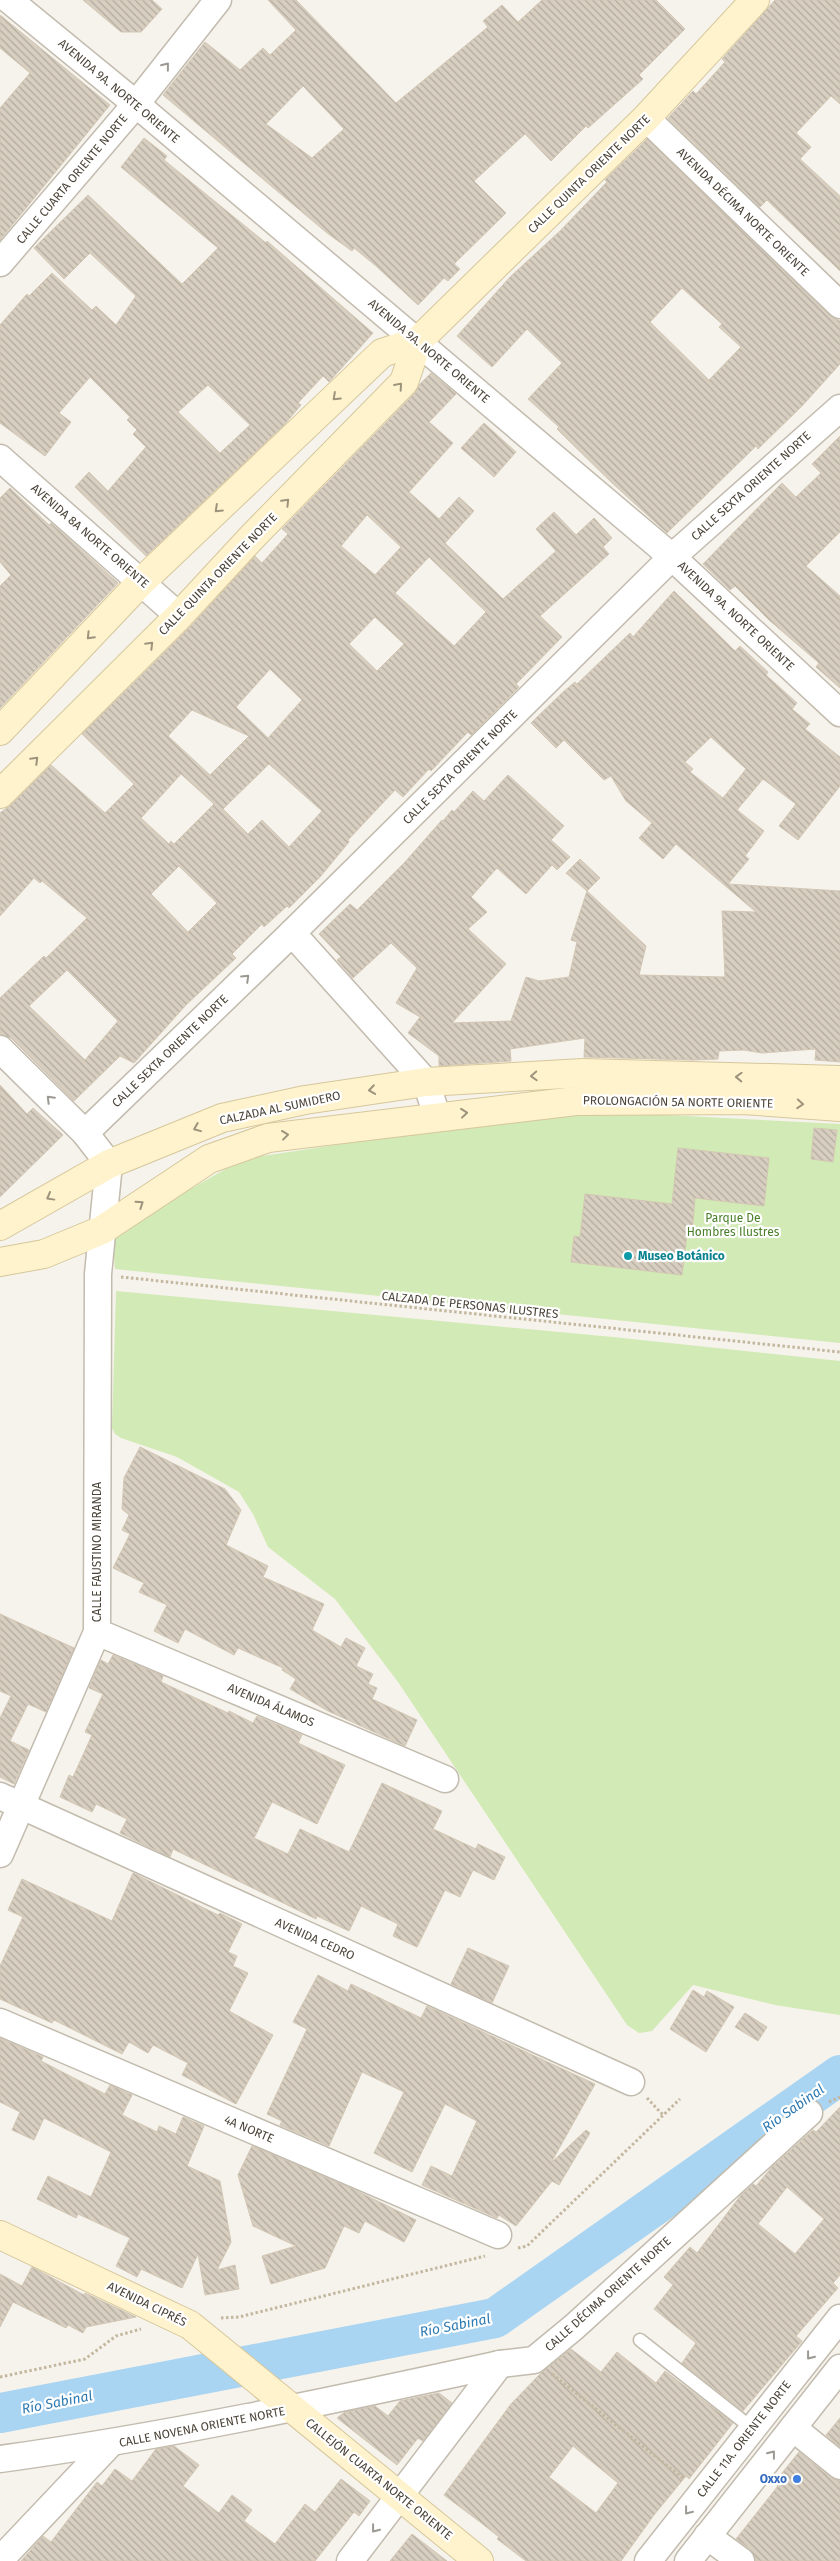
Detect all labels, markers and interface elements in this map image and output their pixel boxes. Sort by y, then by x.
street label: AVENIDA 9A. NORTE ORIENTE [55,36,183,146]
one-way arrow [160,63,168,72]
street label: CALLE CUARTA ORIENTE NORTE [14,111,130,247]
street label: CALLE QUINTA ORIENTE NORTE [525,112,653,236]
street label: AVENIDA DÉCIMA NORTE ORIENTE [674,144,813,279]
street label: AVENIDA 9A. NORTE ORIENTE [365,296,493,406]
one-way arrow [394,383,403,392]
one-way arrow [333,391,342,400]
street label: CALLE SEXTA ORIENTE NORTE [688,429,814,543]
street label: AVENIDA 8A NORTE ORIENTE [28,481,152,591]
one-way arrow [280,499,289,508]
one-way arrow [215,503,224,512]
street label: CALLE QUINTA ORIENTE NORTE [156,510,280,638]
street label: AVENIDA 9A. NORTE ORIENTE [675,558,797,674]
one-way arrow [87,630,96,639]
one-way arrow [144,642,153,651]
street label: CALLE SEXTA ORIENTE NORTE [400,707,520,827]
one-way arrow [29,757,38,766]
one-way arrow [240,975,249,984]
street label: CALLE SEXTA ORIENTE NORTE [109,992,231,1110]
one-way arrow [530,1070,538,1081]
one-way arrow [735,1072,743,1083]
one-way arrow [368,1084,376,1095]
street label: CALZADA AL SUMIDERO [218,1088,342,1128]
street label: PROLONGACIÓN 5A NORTE ORIENTE [583,1092,773,1111]
one-way arrow [47,1096,56,1105]
one-way arrow [796,1098,804,1109]
one-way arrow [460,1108,468,1119]
one-way arrow [193,1122,202,1133]
one-way arrow [281,1131,290,1141]
one-way arrow [46,1191,55,1201]
one-way arrow [135,1201,144,1210]
park label: Parque De Hombres Ilustres [687,1211,780,1239]
place label: Museo Botánico [638,1249,725,1263]
marker: Museo Botánico [622,1250,634,1262]
street label: CALZADA DE PERSONAS ILUSTRES [381,1289,559,1321]
street label: CALLE FAUSTINO MIRANDA [90,1482,104,1622]
street label: AVENIDA ÁLAMOS [225,1679,317,1730]
street label: AVENIDA CEDRO [273,1915,357,1963]
water label: Río Sabinal [759,2081,828,2136]
street label: 4A NORTE [222,2112,276,2146]
street label: CALLE DÉCIMA ORIENTE NORTE [542,2233,674,2354]
street label: AVENIDA CIPRÉS [105,2278,190,2329]
water label: Río Sabinal [418,2310,492,2341]
one-way arrow [807,2350,815,2359]
street label: CALLE 11A. ORIENTE NORTE [694,2378,794,2500]
water label: Río Sabinal [20,2387,94,2418]
street label: CALLE NOVENA ORIENTE NORTE [118,2404,286,2450]
street label: CALLEJÓN CUARTA NORTE ORIENTE [303,2415,456,2543]
one-way arrow [767,2451,775,2460]
place label: Oxxo [760,2472,787,2486]
marker: Oxxo [791,2473,803,2485]
one-way arrow [685,2505,693,2514]
one-way arrow [372,2523,381,2533]

